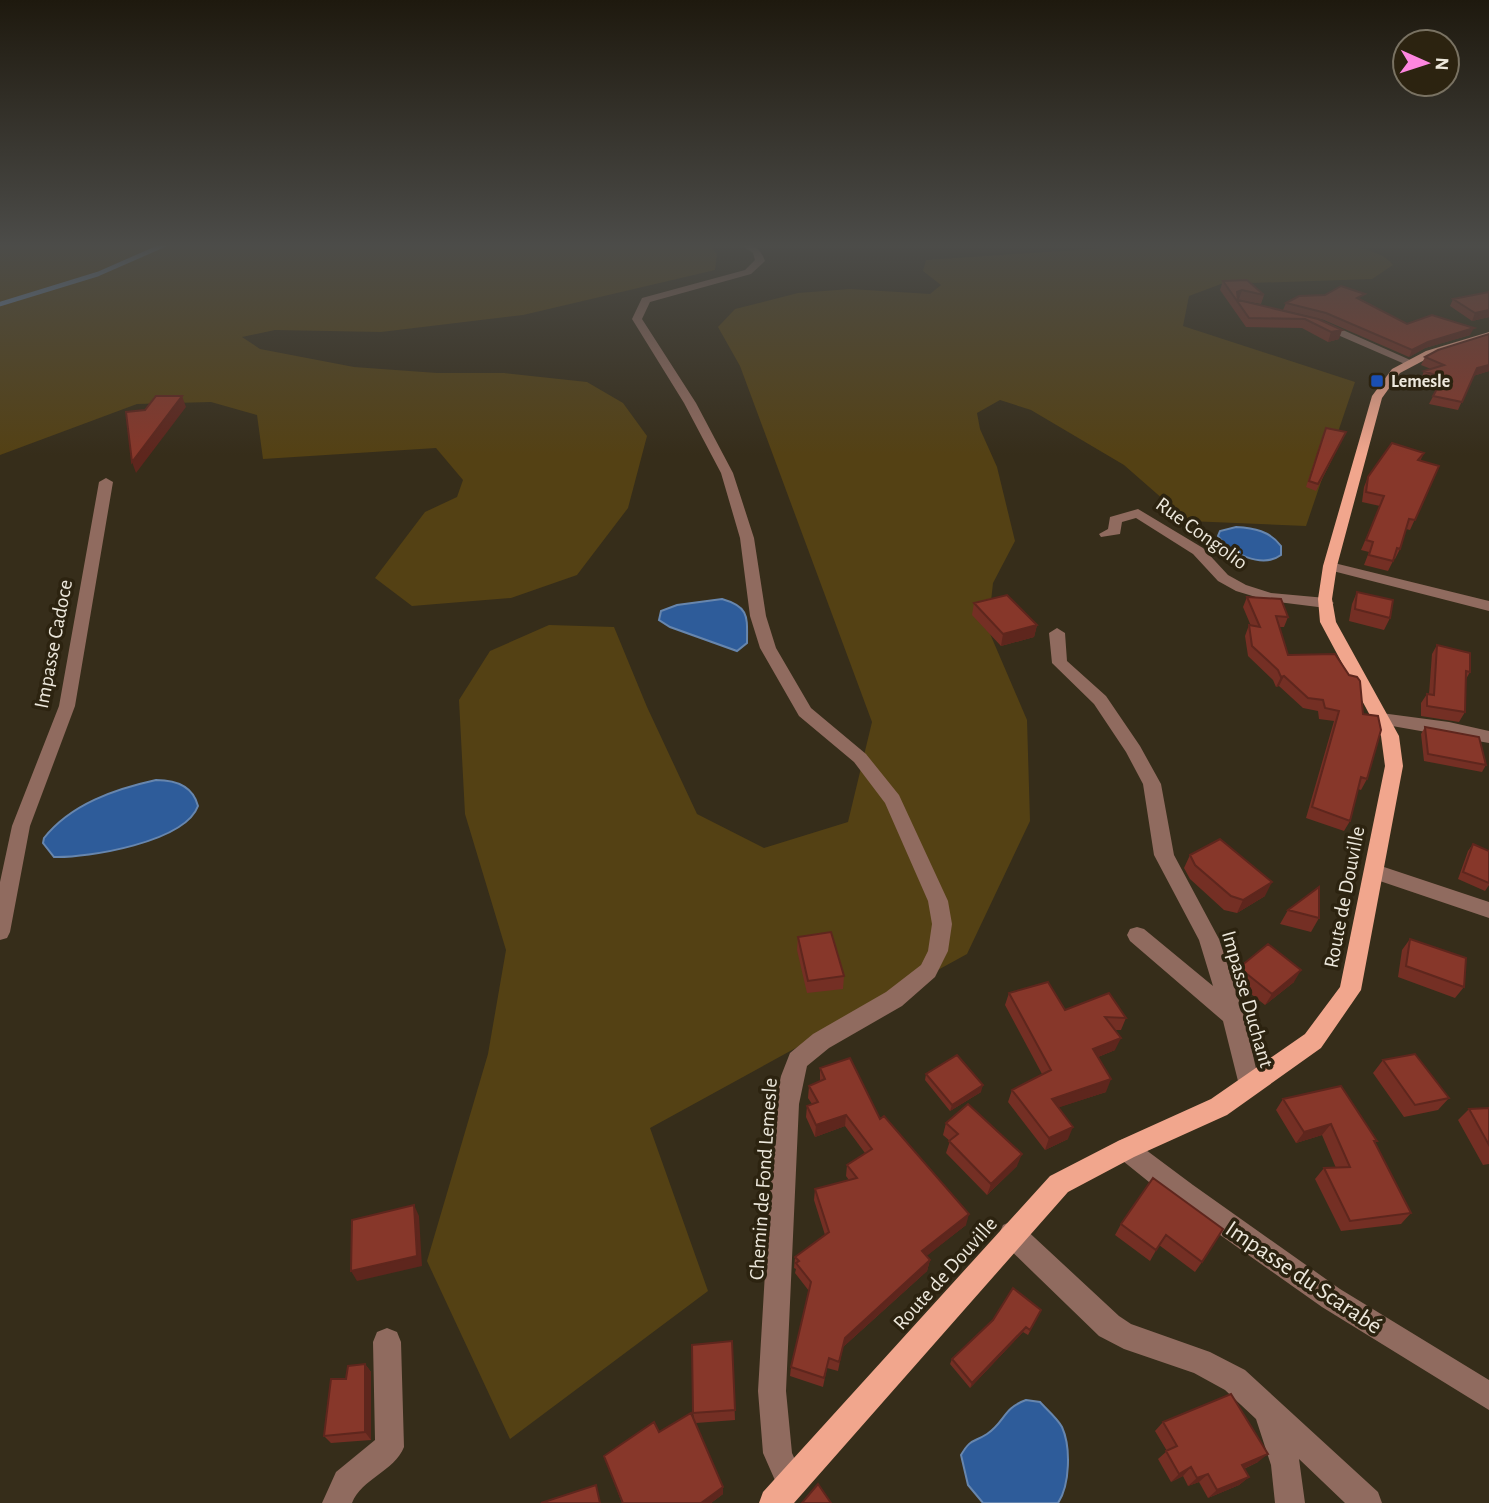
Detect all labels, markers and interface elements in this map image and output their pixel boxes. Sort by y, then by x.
north arrow [1391,28,1461,98]
text: N [1432,57,1451,71]
marker: Lemesle [1369,373,1385,389]
place label: Lemesle [1391,373,1450,391]
street label: Rue Congolio [1152,493,1251,574]
street label: Impasse Cadoce [31,578,76,710]
street label: Route de Douville [1320,824,1369,970]
street label: Impasse Duchant [1218,928,1277,1070]
street label: Chemin de Fond Lemesle [746,1077,781,1281]
street label: Route de Douville [889,1213,1001,1334]
street label: Impasse du Scarabé [1221,1217,1386,1339]

